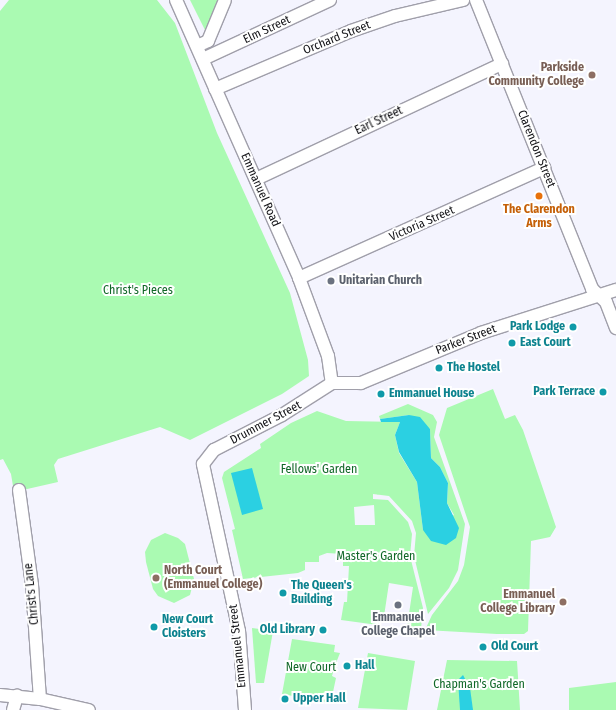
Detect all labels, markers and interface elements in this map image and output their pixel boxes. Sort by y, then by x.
street label: Elm Street [241,13,293,47]
street label: Orchard Street [301,18,373,58]
place label: Parkside Community College [488,61,584,89]
marker: Parkside Community College [587,70,597,80]
street label: Earl Street [353,104,405,138]
street label: Clarendon Street [514,108,558,190]
street label: Emmanuel Road [237,151,283,229]
marker: The Clarendon Arms [534,191,544,201]
street label: Victoria Street [387,203,457,245]
place label: The Clarendon Arms [503,203,575,231]
place label: Unitarian Church [339,274,422,288]
marker: Unitarian Church [326,276,336,286]
park label: Christ's Pieces [103,284,173,298]
place label: Park Lodge [510,320,565,334]
street label: Parker Street [434,322,498,358]
marker: Park Lodge [568,322,578,332]
place label: East Court [520,336,571,350]
marker: East Court [507,338,517,348]
place label: The Hostel [447,361,500,375]
marker: The Hostel [434,363,444,373]
place label: Park Terrace [533,385,595,399]
place label: Emmanuel House [389,387,474,401]
marker: Park Terrace [598,387,608,397]
marker: Emmanuel House [376,389,386,399]
street label: Drummer Street [228,398,304,448]
park label: Fellows' Garden [281,463,357,477]
park label: Master's Garden [337,550,415,564]
street label: Christ's Lane [22,562,42,626]
place label: North Court (Emmanuel College) [164,564,262,592]
marker: North Court (Emmanuel College) [151,573,161,583]
place label: The Queen's Building [291,579,352,607]
marker: The Queen's Building [278,588,288,598]
place label: Emmanuel College Library [480,588,555,616]
marker: Emmanuel College Library [558,597,568,607]
marker: Emmanuel College Chapel [393,600,403,610]
street label: Emmanuel Street [226,604,250,688]
place label: Emmanuel College Chapel [361,611,435,639]
place label: New Court Cloisters [162,613,213,641]
marker: New Court Cloisters [149,622,159,632]
place label: Old Library [260,623,315,637]
marker: Old Library [318,625,328,635]
place label: Old Court [491,640,538,654]
marker: Old Court [478,642,488,652]
place label: Hall [355,659,375,673]
park label: New Court [286,661,336,675]
marker: Hall [342,661,352,671]
park label: Chapman's Garden [433,678,525,692]
place label: Upper Hall [293,692,346,706]
marker: Upper Hall [280,694,290,704]

